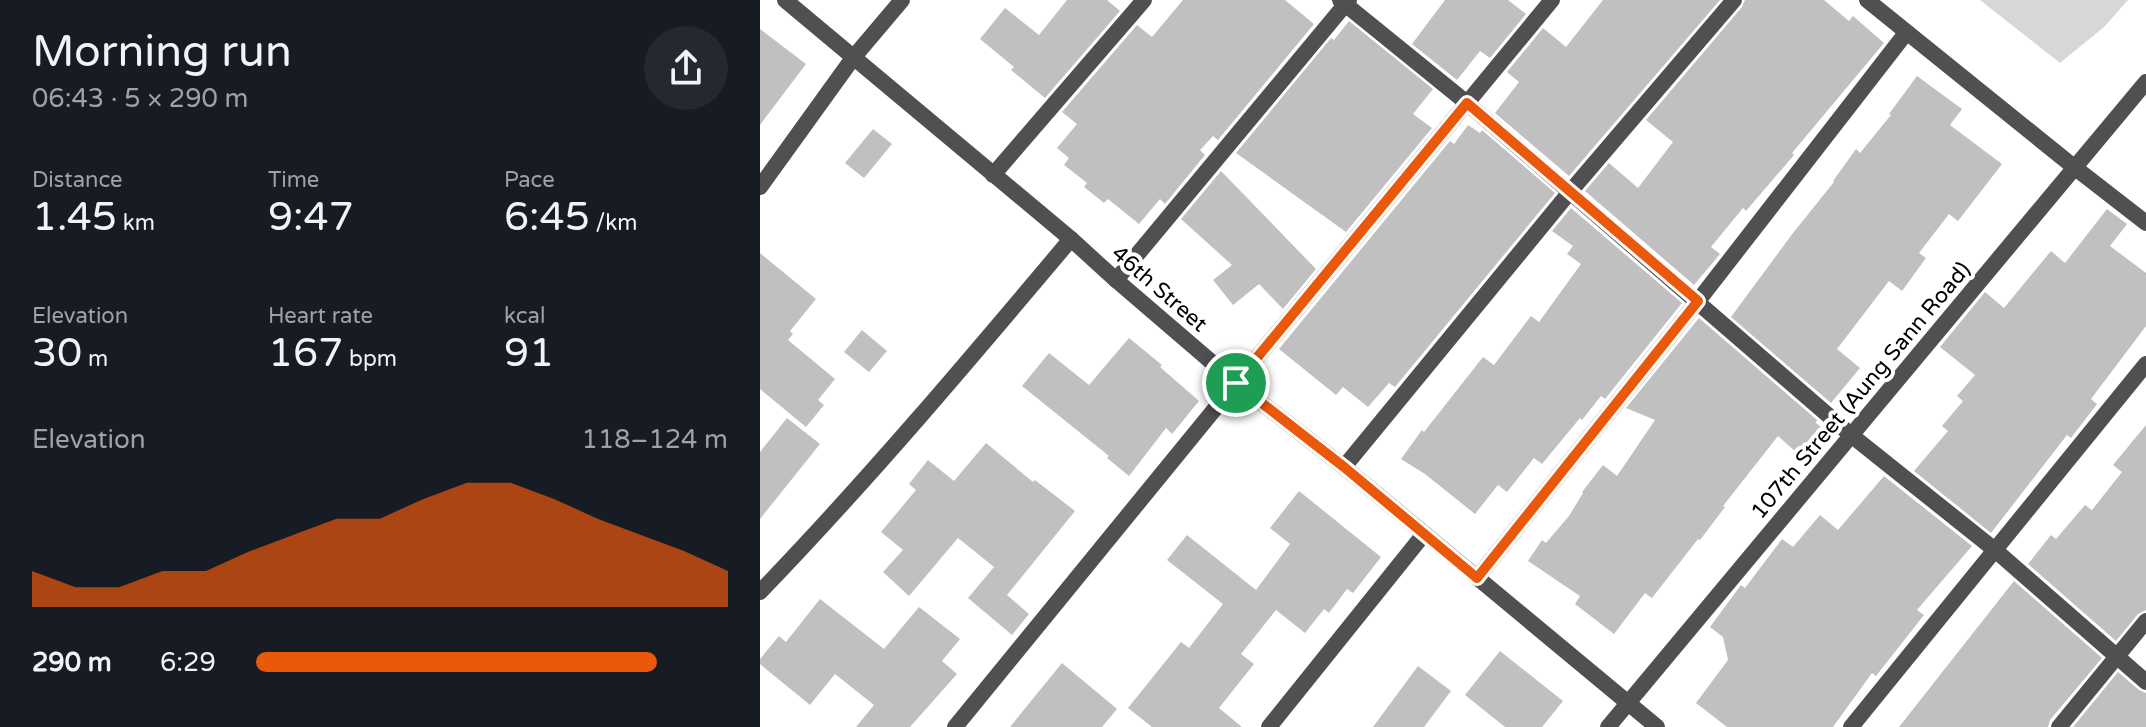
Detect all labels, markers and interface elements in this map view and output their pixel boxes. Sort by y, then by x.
text: Morning run [32,26,292,79]
button: share [644,26,728,110]
text: 06:43 · 5 × 290 m [32,83,248,114]
text: Distance [32,167,123,193]
text: Time [268,167,319,193]
text: Pace [504,167,555,193]
text: 1.45 [32,193,117,241]
text: 9:47 [268,193,354,241]
text: 6:45 [504,193,590,241]
text: km [117,210,155,236]
text: /km [590,210,637,236]
street label: 46th Street [1106,240,1212,337]
street label: 107th Street (Aung Sann Road) [1746,257,1976,524]
text: Elevation [32,303,128,329]
text: Heart rate [268,303,373,329]
text: kcal [504,303,545,329]
text: 30 [32,329,82,377]
text: 167 [268,329,343,377]
text: 91 [504,329,554,377]
text: m [82,346,108,372]
text: bpm [343,346,397,372]
pin [1202,349,1270,417]
icon: arrive [1214,361,1258,405]
text: Elevation [32,424,146,455]
text: 118–124 m [582,424,728,455]
text: 290 m [32,647,112,678]
text: 6:29 [160,647,216,678]

